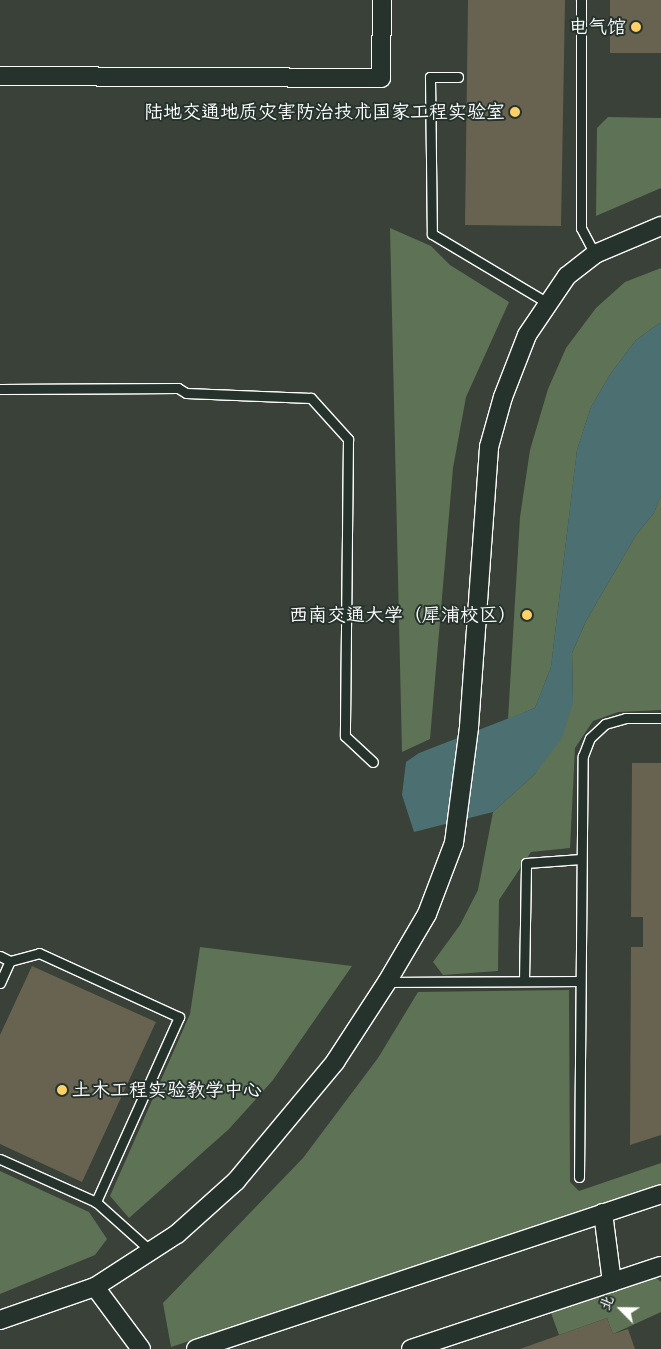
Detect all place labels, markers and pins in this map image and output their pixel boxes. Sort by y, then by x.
place label: 电气馆 [569,16,626,38]
marker: 电气馆 [630,21,642,33]
place label: 陆地交通地质灾害防治技术国家工程实验室 [144,101,505,123]
marker: 陆地交通地质灾害防治技术国家工程实验室 [509,106,521,118]
place label: 西南交通大学（犀浦校区） [289,604,517,626]
marker: 西南交通大学（犀浦校区） [521,609,533,621]
place label: 土木工程实验教学中心 [72,1079,262,1101]
marker: 土木工程实验教学中心 [56,1084,68,1096]

